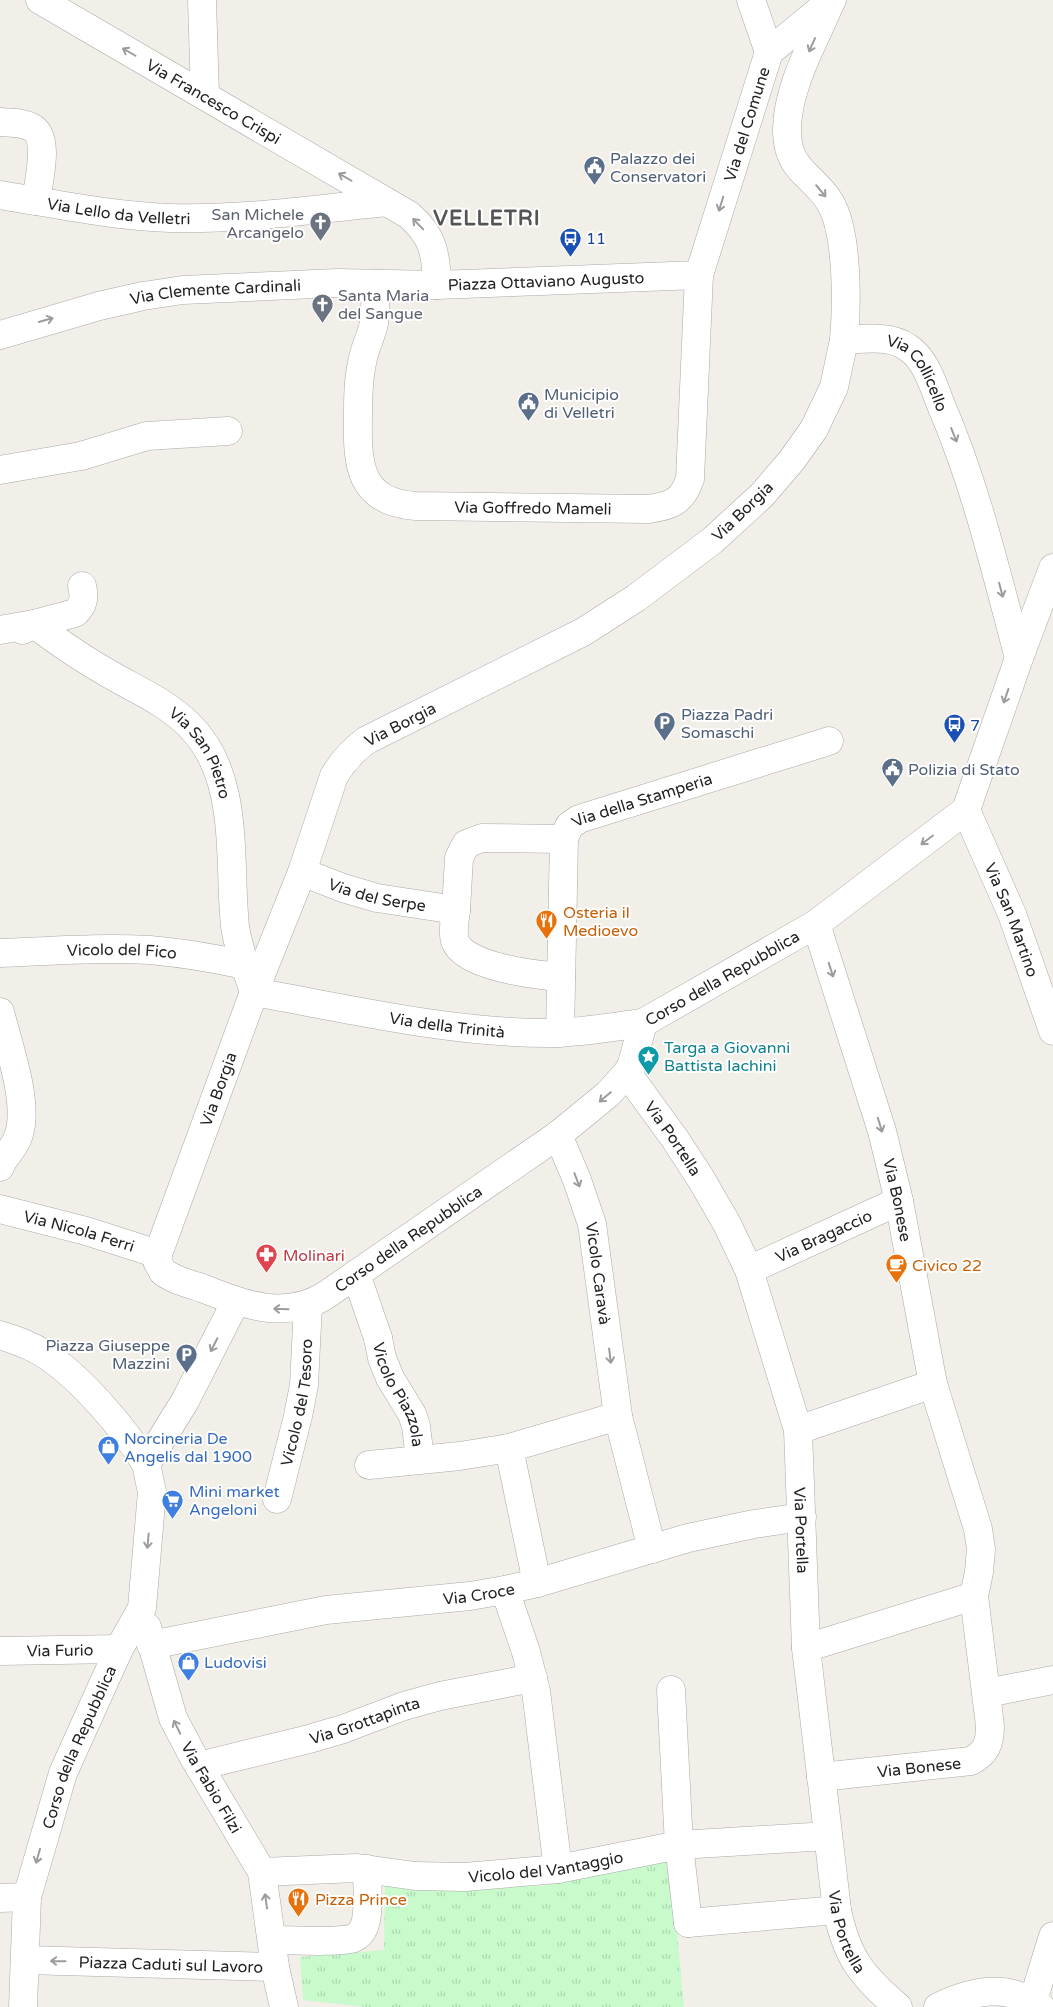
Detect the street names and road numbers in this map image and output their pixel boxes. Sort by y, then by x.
street label: Via Francesco Crispi [142,55,284,149]
street label: Via del Comune [720,65,775,184]
street label: Via Lello da Velletri [46,194,190,229]
street label: Piazza Ottaviano Augusto [447,268,645,296]
street label: Via Clemente Cardinali [128,276,301,310]
street label: Via Collicello [885,331,952,415]
street label: Via Borgia [708,478,778,546]
street label: Via Goffredo Mameli [454,497,612,520]
street label: Via Borgia [361,698,440,751]
street label: Via San Pietro [165,703,234,801]
street label: Via della Stamperia [568,769,715,832]
street label: Via San Martino [980,860,1042,980]
street label: Via del Serpe [325,874,427,916]
street label: Corso della Repubblica [642,927,803,1031]
street label: Vicolo del Fico [67,940,178,964]
street label: Via della Trinità [388,1008,506,1043]
street label: Via Borgia [196,1049,242,1129]
street label: Via Portella [640,1097,705,1180]
street label: Via Bonese [878,1157,915,1243]
street label: Corso della Repubblica [331,1181,486,1297]
street label: Via Nicola Ferri [21,1206,137,1257]
street label: Via Bragaccio [772,1206,875,1267]
street label: Vicolo Caravà [581,1221,615,1326]
street label: Vicolo del Tesoro [277,1338,317,1468]
street label: Vicolo Piazzola [368,1341,427,1448]
street label: Via Portella [789,1487,812,1574]
street label: Via Croce [442,1579,517,1610]
street label: Via Furio [26,1640,94,1662]
street label: Corso della Repubblica [38,1663,121,1831]
street label: Via Grottapinta [307,1693,422,1749]
street label: Via Fabio Filzi [176,1738,246,1837]
street label: Via Bonese [876,1754,962,1782]
street label: Vicolo del Vantaggio [467,1847,625,1888]
street label: Via Portella [824,1889,869,1977]
street label: Piazza Caduti sul Lavoro [78,1953,263,1978]

